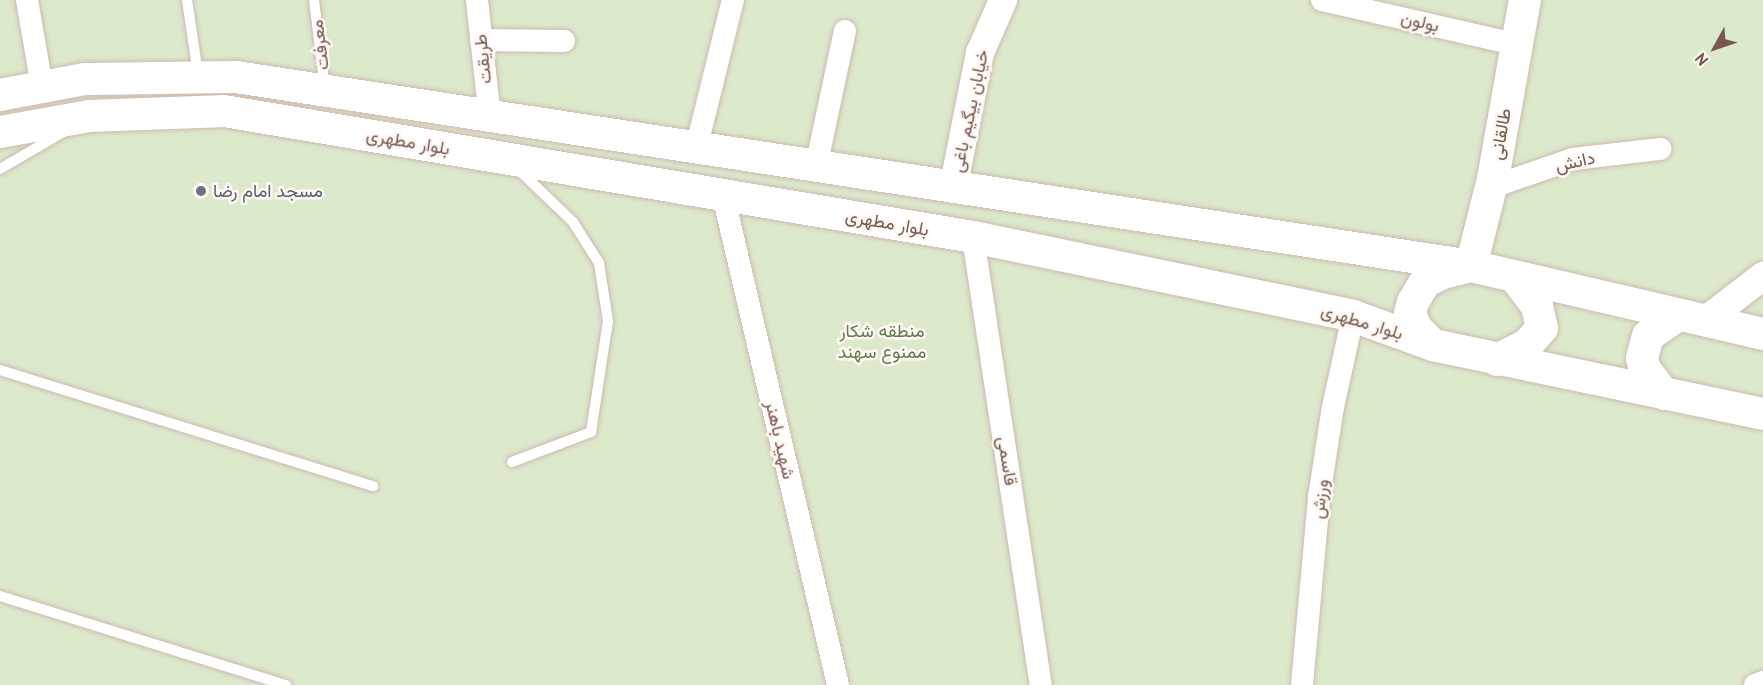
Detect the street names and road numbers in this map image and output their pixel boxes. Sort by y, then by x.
street label: بولون [1399,7,1441,37]
street label: معرفت [306,19,334,71]
street label: طریقت [470,33,496,85]
street label: خیابان بیگیم باغی [946,48,994,174]
street label: طالقانی [1486,106,1516,162]
street label: بلوار مطهری [364,124,452,160]
street label: دانش [1553,147,1597,177]
street label: بلوار مطهری [843,205,931,241]
street label: بلوار مطهری [1318,299,1406,345]
street label: شهید باهنر [761,399,799,481]
street label: قاسمی [992,435,1022,487]
street label: ورزش [1307,478,1333,520]

